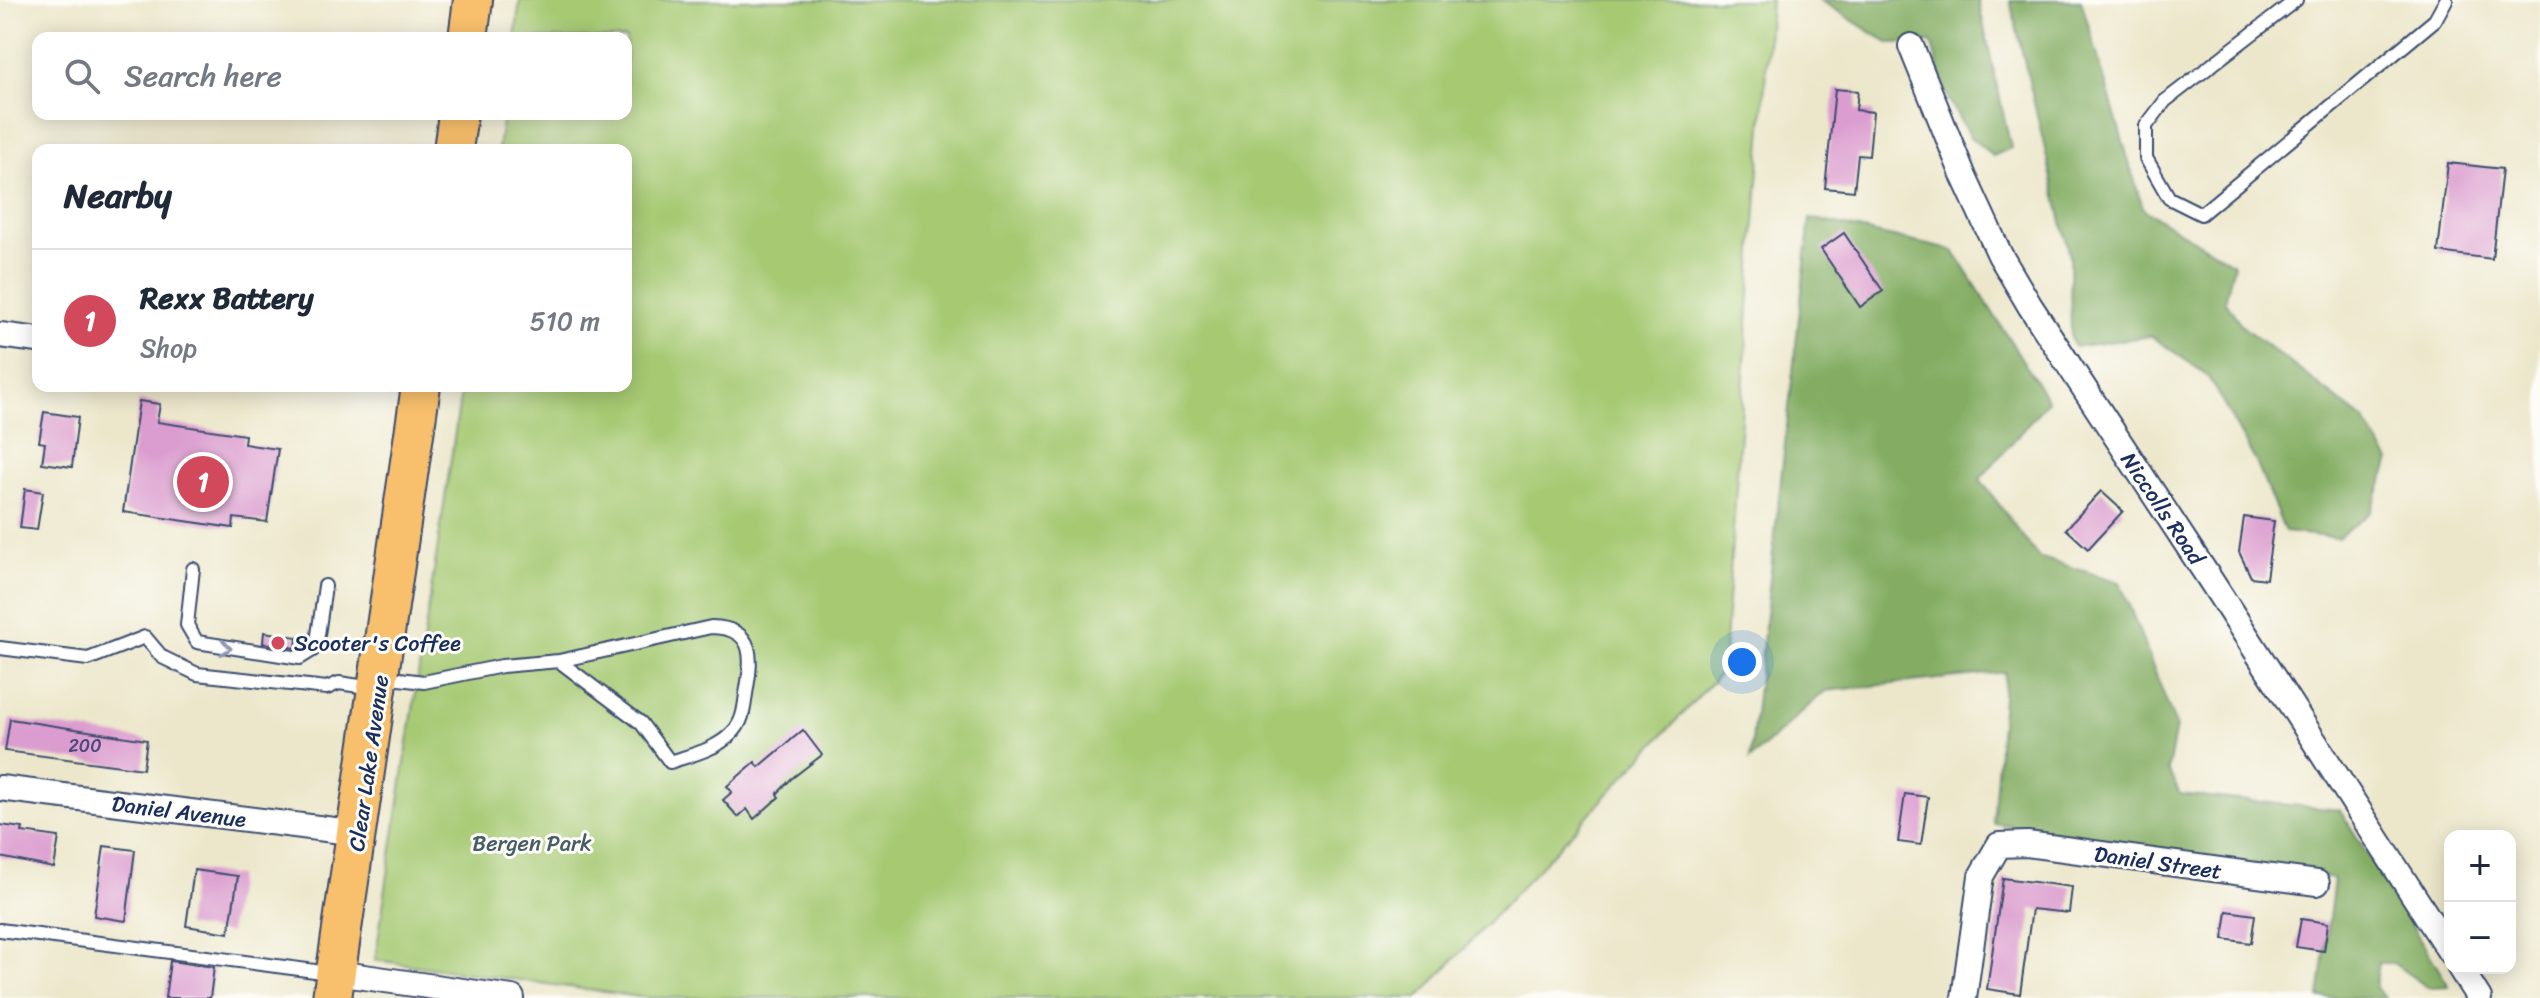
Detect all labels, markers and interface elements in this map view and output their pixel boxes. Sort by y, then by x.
search box [32,32,632,120]
text: Search here [124,49,282,103]
icon: search [60,54,104,98]
text: Nearby [64,166,172,226]
text: Rexx Battery [140,271,314,325]
text: 1 [84,298,96,344]
text: 510 m [530,298,600,344]
text: Shop [140,325,197,371]
street label: Niccolls Road [2110,444,2216,574]
pin: 1 [177,452,229,512]
place label: Scooter's Coffee [294,624,461,663]
marker: Scooter's Coffee [269,634,287,652]
one-way arrow [219,639,233,656]
your location [1722,642,1762,682]
street label: Clear Lake Avenue [337,672,400,854]
house number: 200 [68,730,102,762]
street label: Daniel Avenue [110,784,249,839]
park label: Bergen Park [472,824,592,863]
map controls [2444,830,2516,974]
button: + [2444,830,2516,902]
street label: Daniel Street [2092,834,2225,891]
button: − [2444,902,2516,974]

